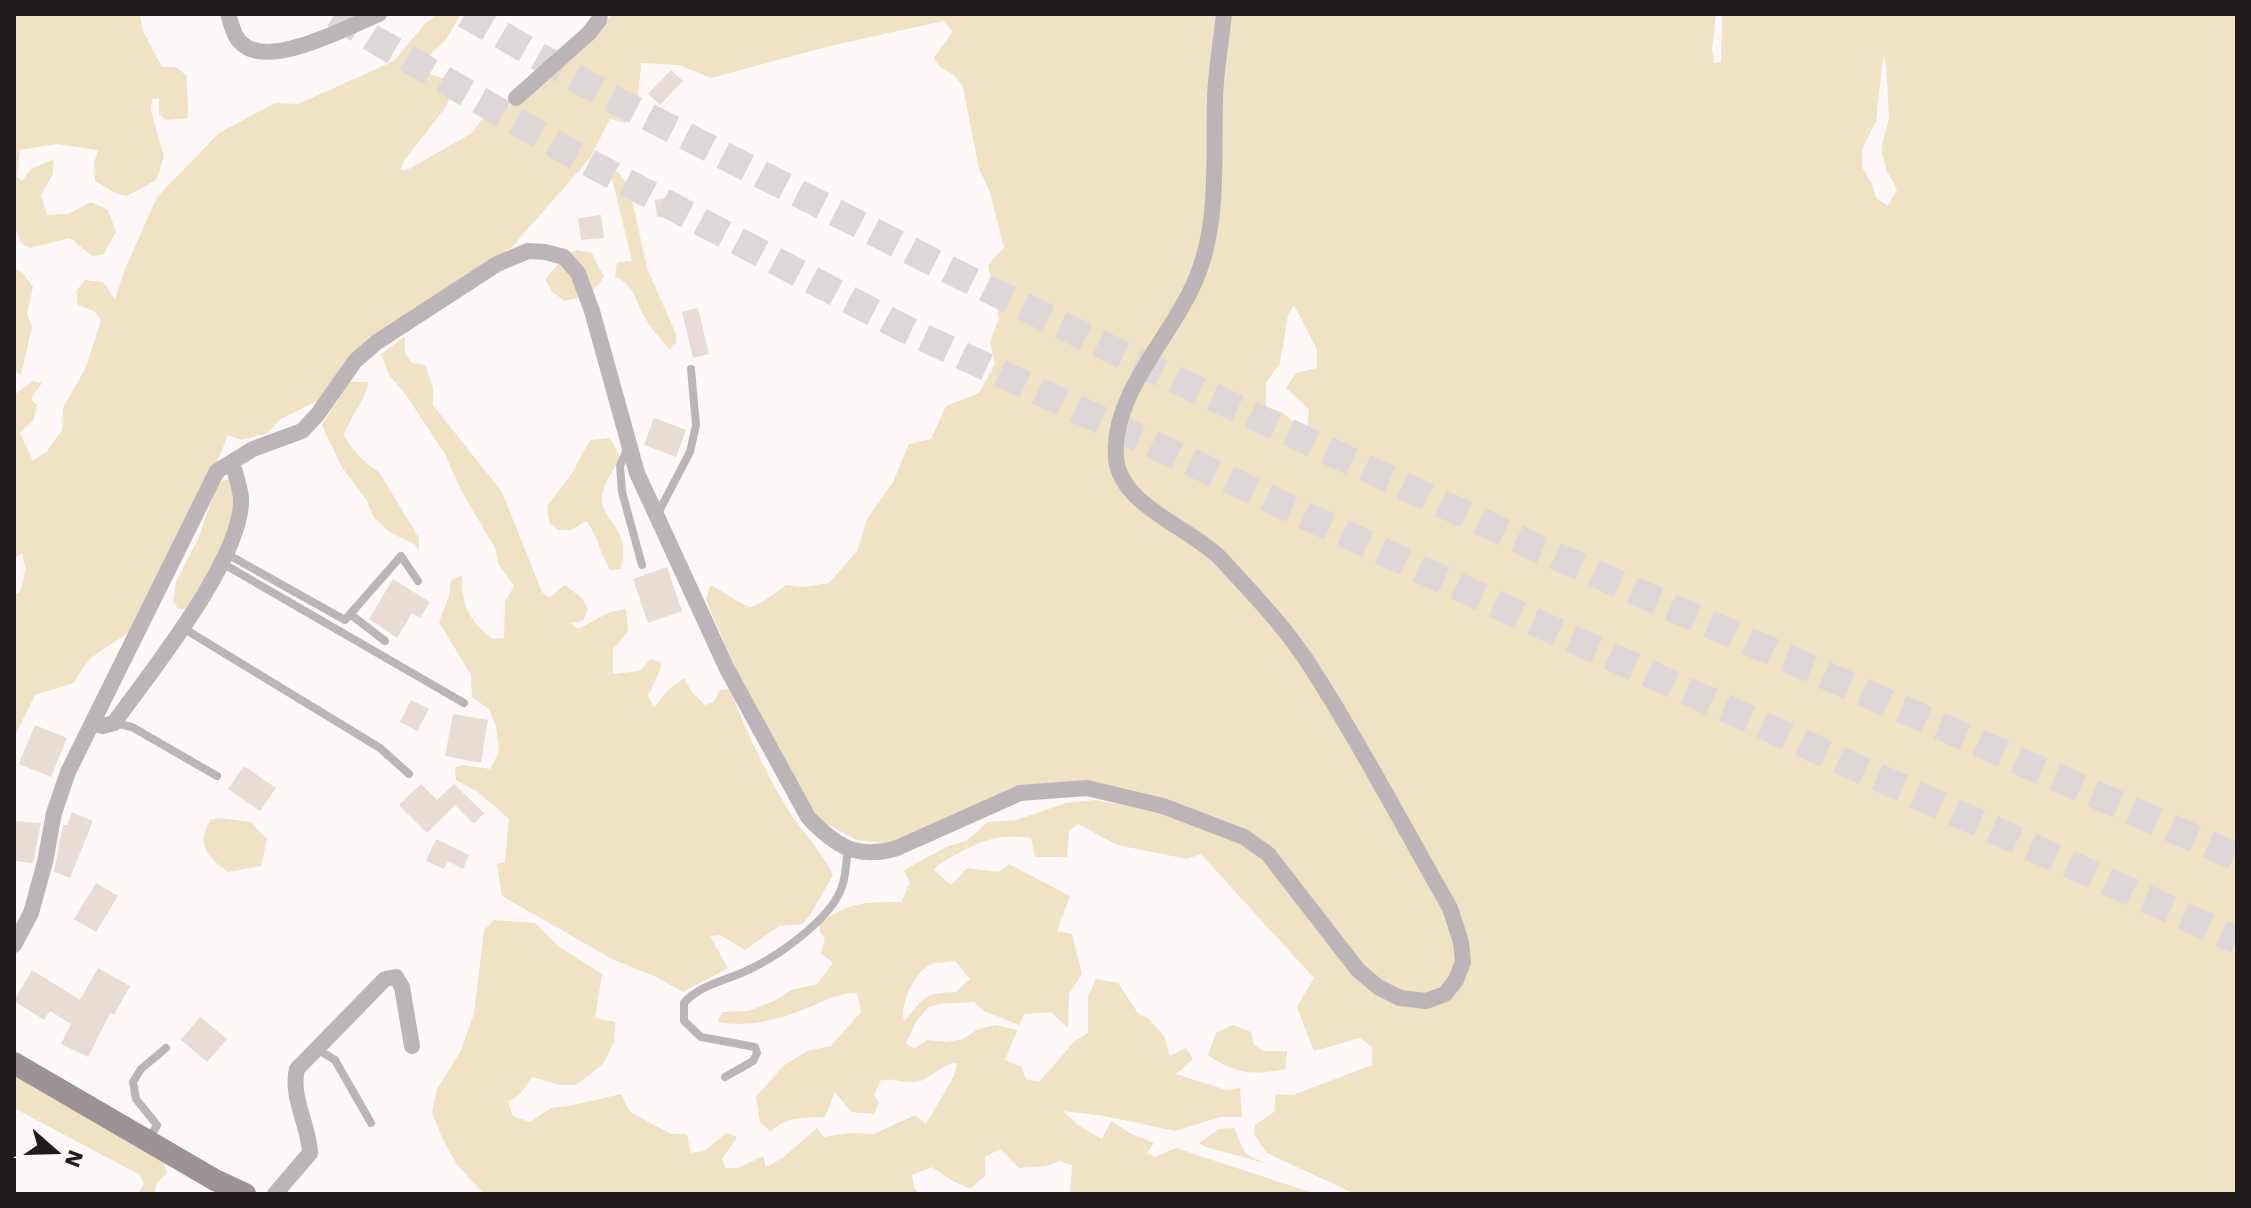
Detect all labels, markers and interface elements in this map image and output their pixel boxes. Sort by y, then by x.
north arrow [16,1112,96,1192]
text: N [60,1147,89,1171]

